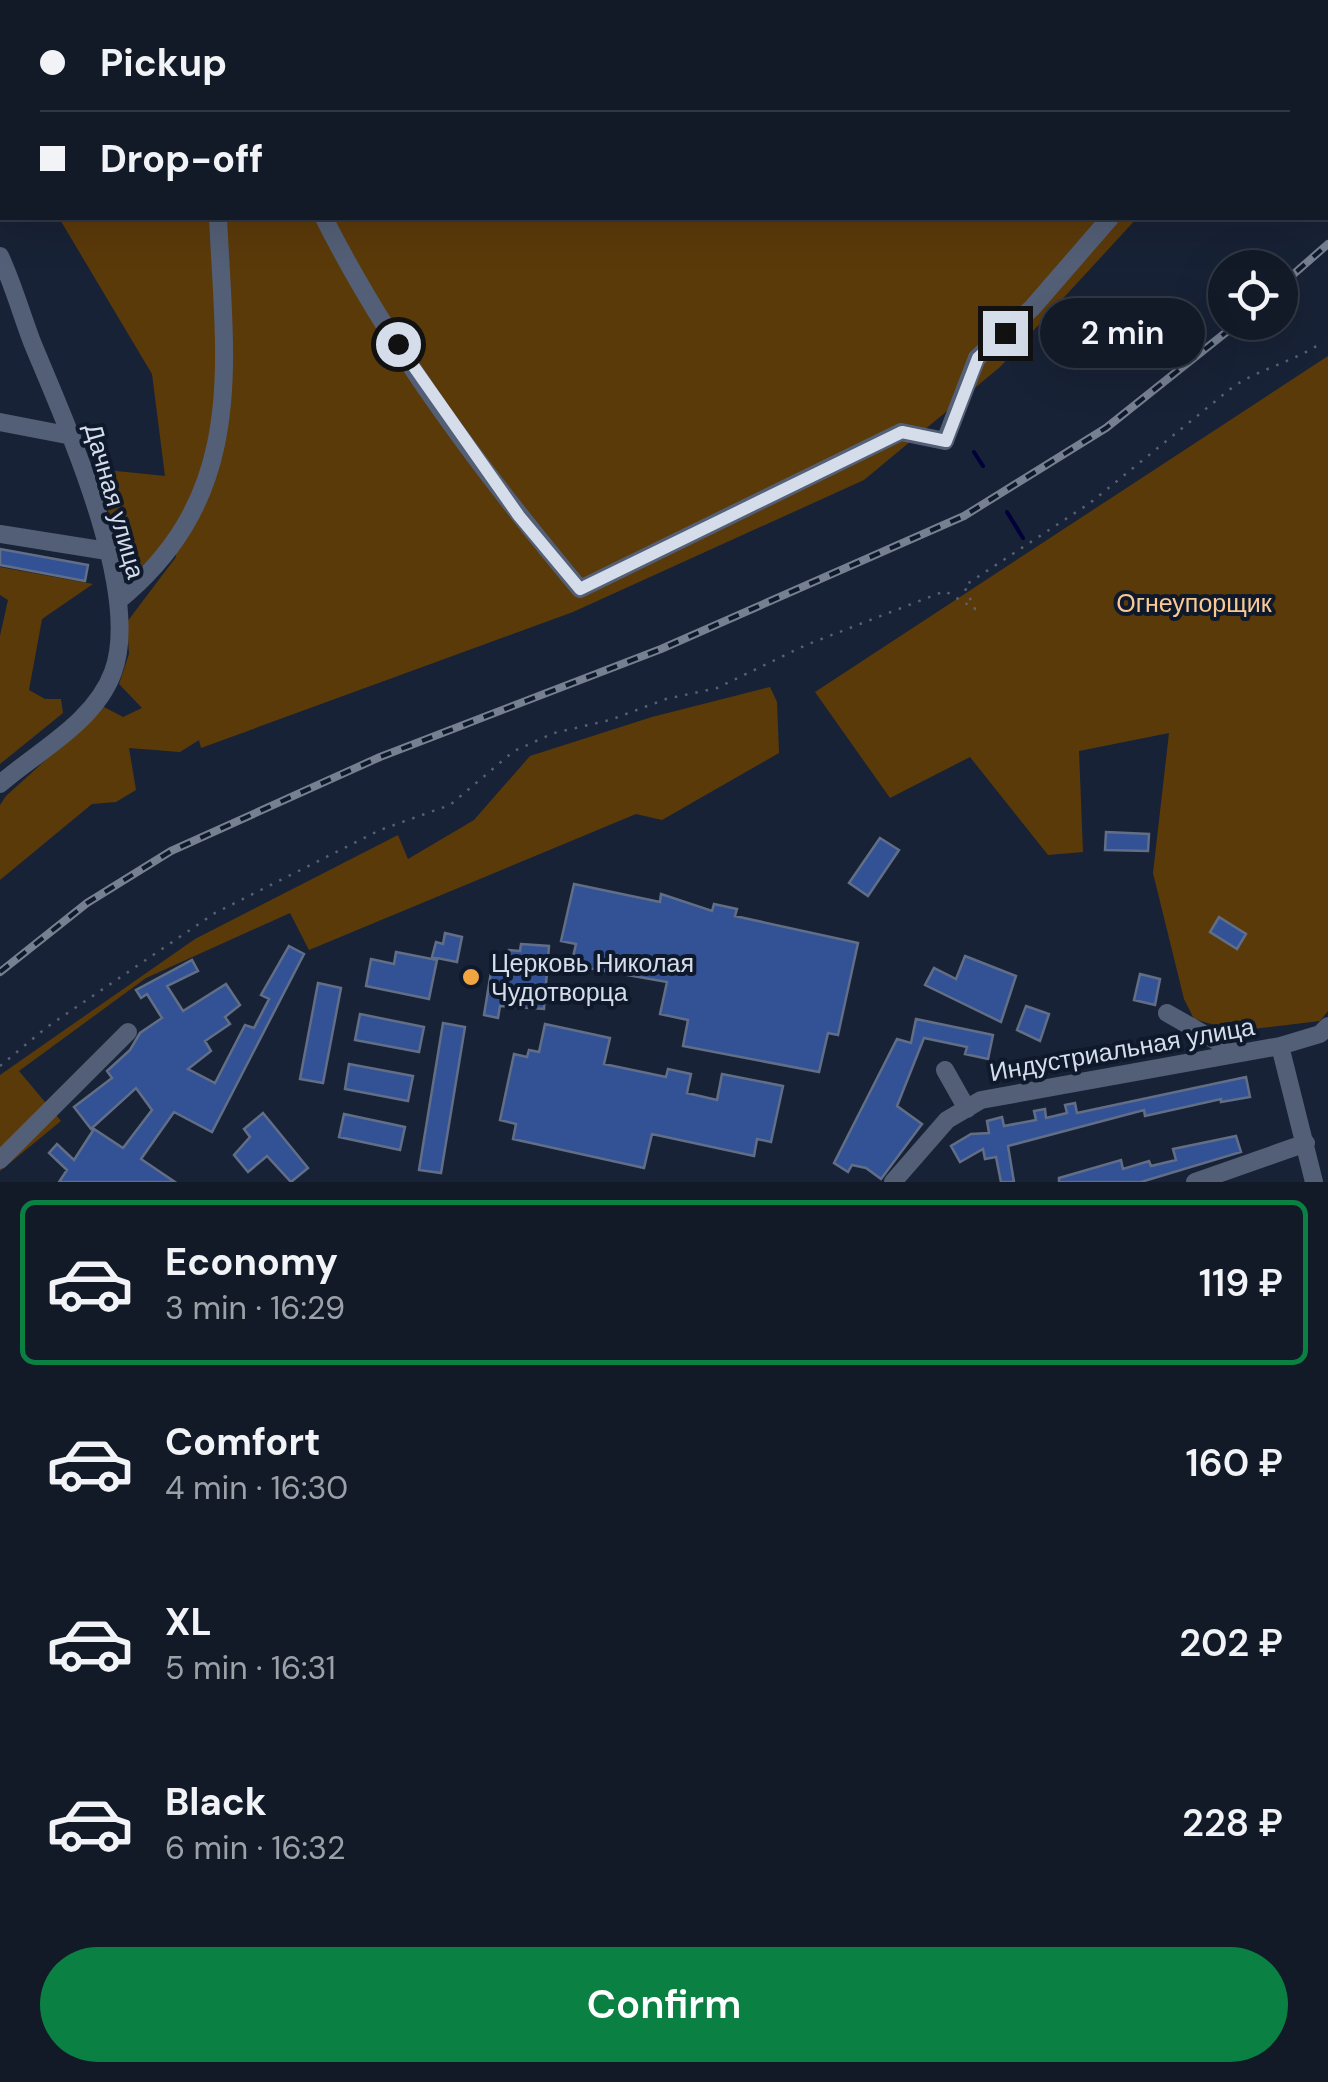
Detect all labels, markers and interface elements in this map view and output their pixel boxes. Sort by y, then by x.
text: Pickup [100,38,227,88]
text: Drop-off [100,134,263,184]
map controls [1208,250,1298,340]
button: locate [1208,250,1298,340]
callout: 2 min [1040,298,1205,368]
route end [983,311,1028,356]
text: 2 min [1081,312,1164,354]
route start [376,322,421,367]
street label: Дачная улица [77,420,152,583]
park label: Огнеупорщик [1116,587,1273,620]
place label: Церковь Николая Чудотворца [491,947,694,1009]
marker: Церковь Николая Чудотворца [460,966,482,988]
street label: Индустриальная улица [987,1010,1257,1089]
text: Economy [165,1237,338,1287]
icon: car [45,1238,135,1328]
text: 119 ₽ [1199,1258,1283,1308]
text: 3 min · 16:29 [165,1287,345,1329]
text: Comfort [165,1417,321,1467]
icon: car [45,1418,135,1508]
text: 160 ₽ [1185,1438,1283,1488]
text: 4 min · 16:30 [165,1467,348,1509]
text: XL [165,1597,212,1647]
icon: car [45,1598,135,1688]
text: 202 ₽ [1179,1618,1283,1668]
text: 5 min · 16:31 [165,1647,336,1689]
text: Black [165,1777,267,1827]
icon: car [45,1778,135,1868]
text: 228 ₽ [1182,1798,1283,1848]
text: 6 min · 16:32 [165,1827,345,1869]
button: Confirm [40,1947,1288,2062]

